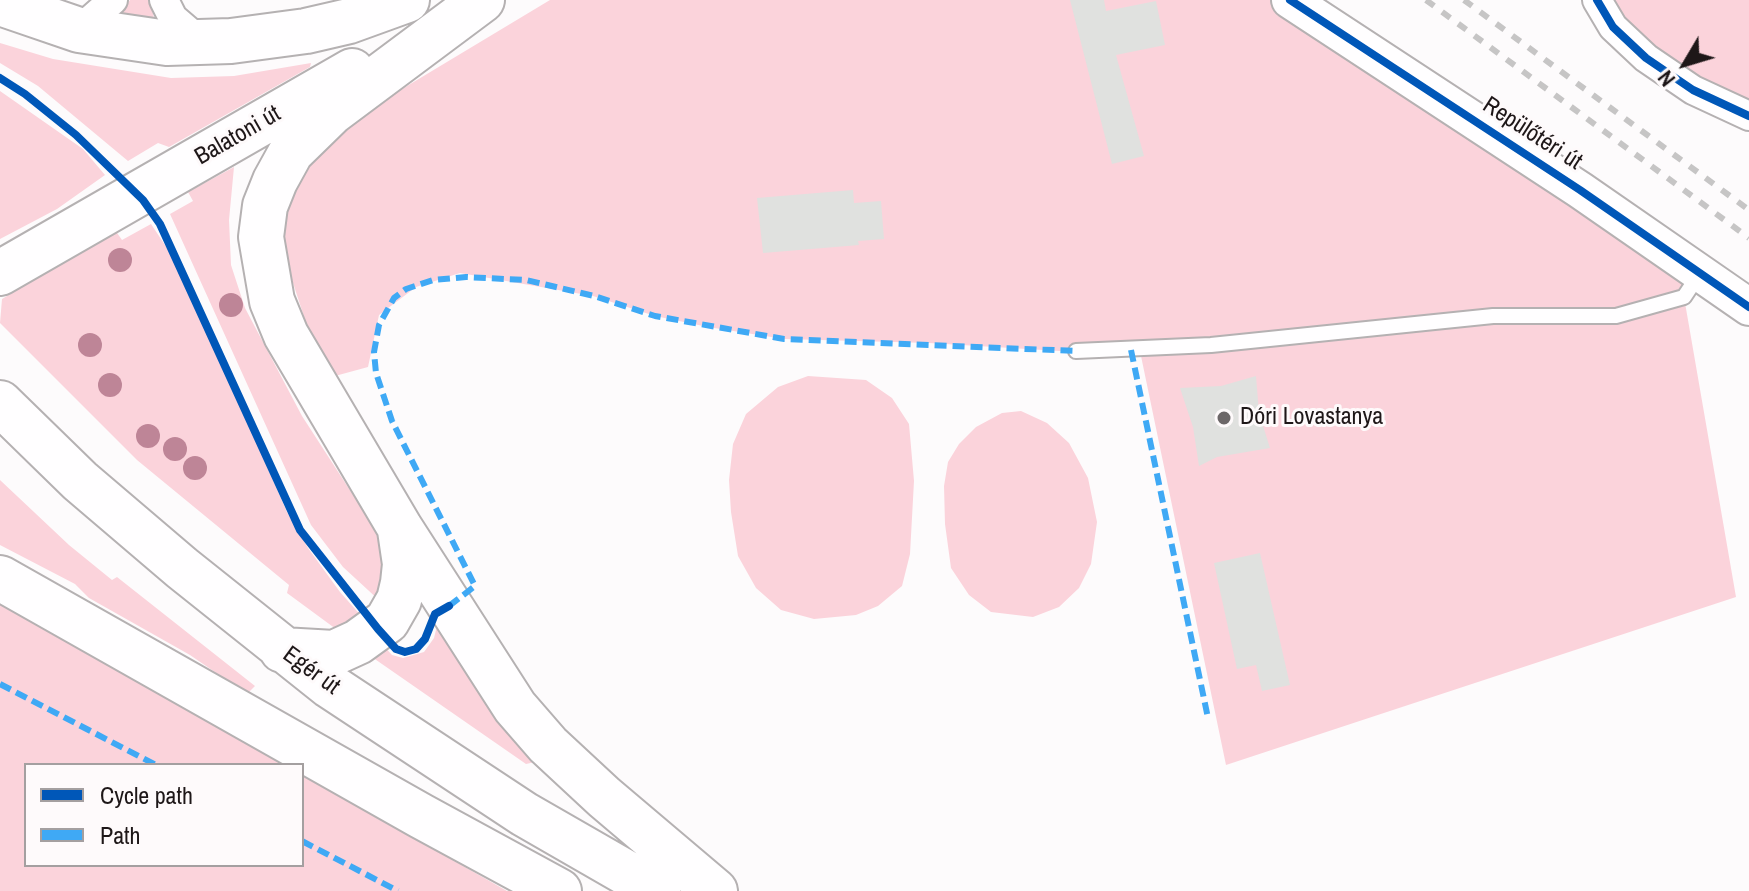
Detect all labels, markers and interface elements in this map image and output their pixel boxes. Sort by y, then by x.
north arrow [1645,24,1725,104]
text: N [1650,64,1682,93]
street label: Repülőtéri út [1477,91,1587,177]
street label: Balatoni út [190,100,286,172]
place label: Dóri Lovastanya [1240,404,1383,432]
marker: Dóri Lovastanya [1215,409,1233,427]
street label: Egér út [277,641,345,701]
legend [24,763,304,867]
text: Cycle path [100,779,193,811]
text: Path [100,819,141,851]

